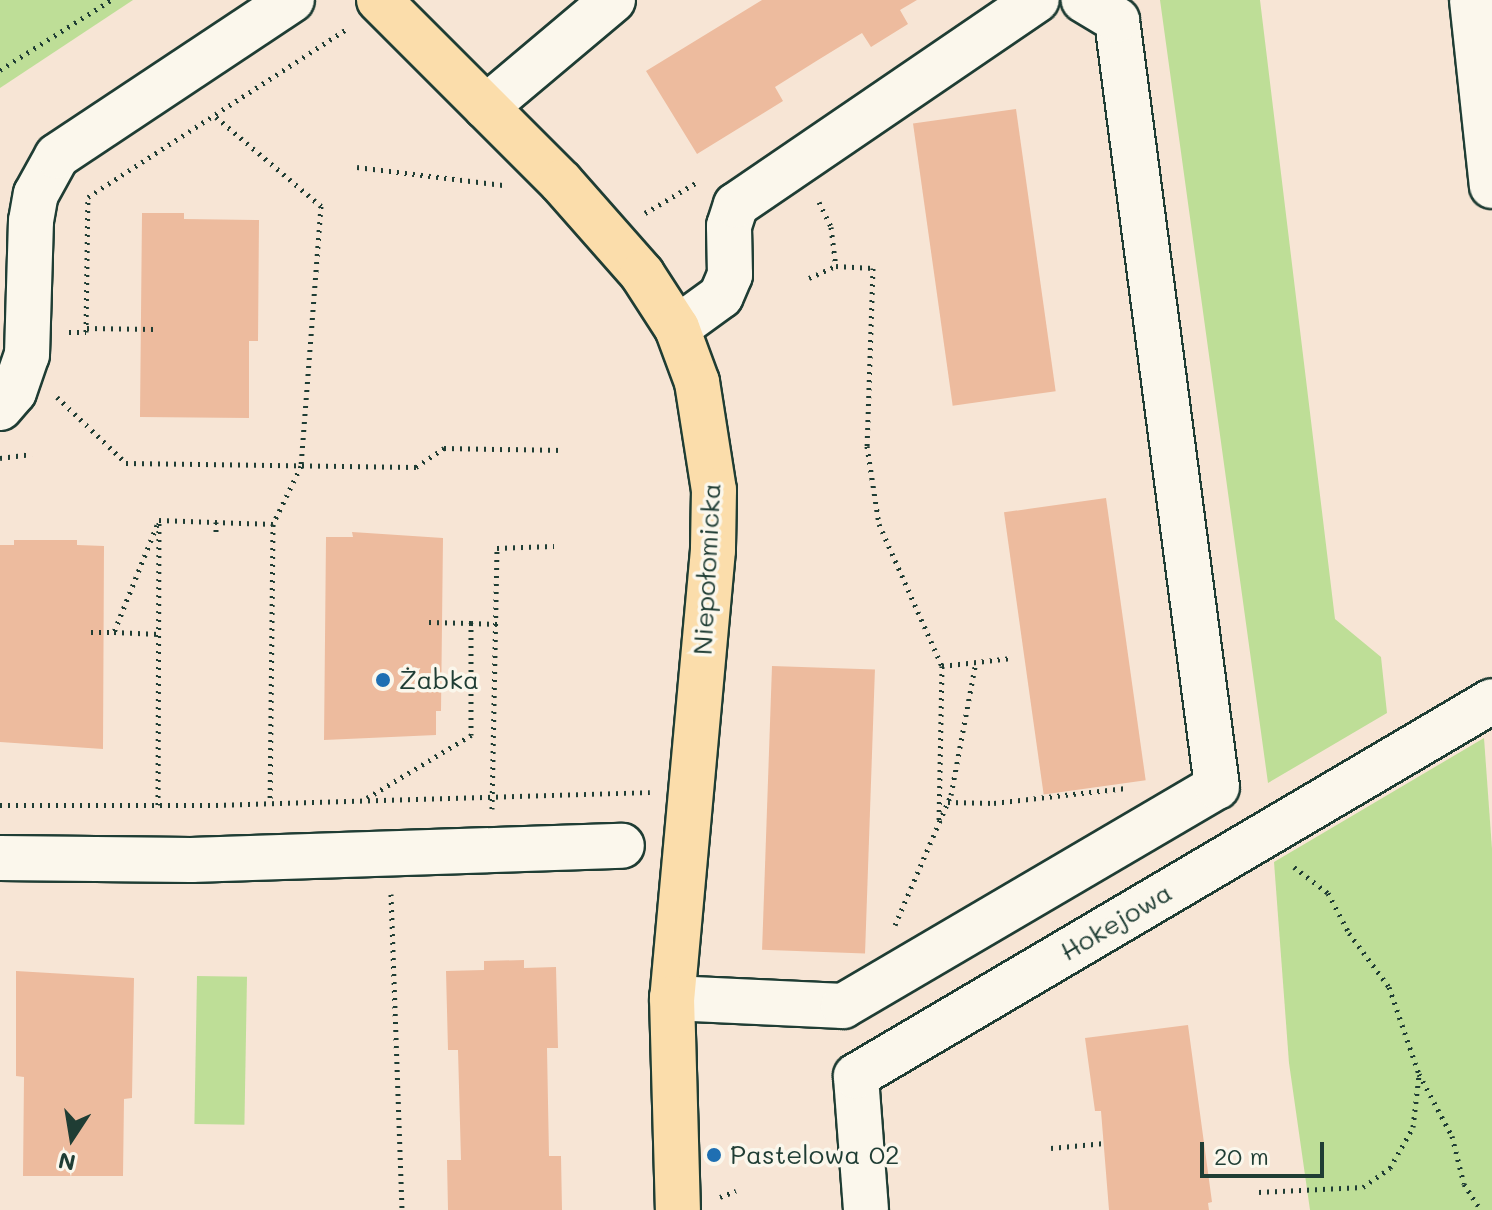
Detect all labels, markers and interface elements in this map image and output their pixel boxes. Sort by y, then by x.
street label: Niepołomicka [687,482,727,656]
place label: Żabka [399,664,479,696]
marker: Żabka [374,671,392,689]
street label: Hokejowa [1055,877,1177,967]
north arrow [32,1098,112,1178]
scale bar [1204,1126,1328,1176]
place label: Pastelowa 02 [730,1139,899,1171]
text: 20 m [1214,1140,1269,1171]
text: N [56,1146,78,1178]
marker: Pastelowa 02 [705,1146,723,1164]

